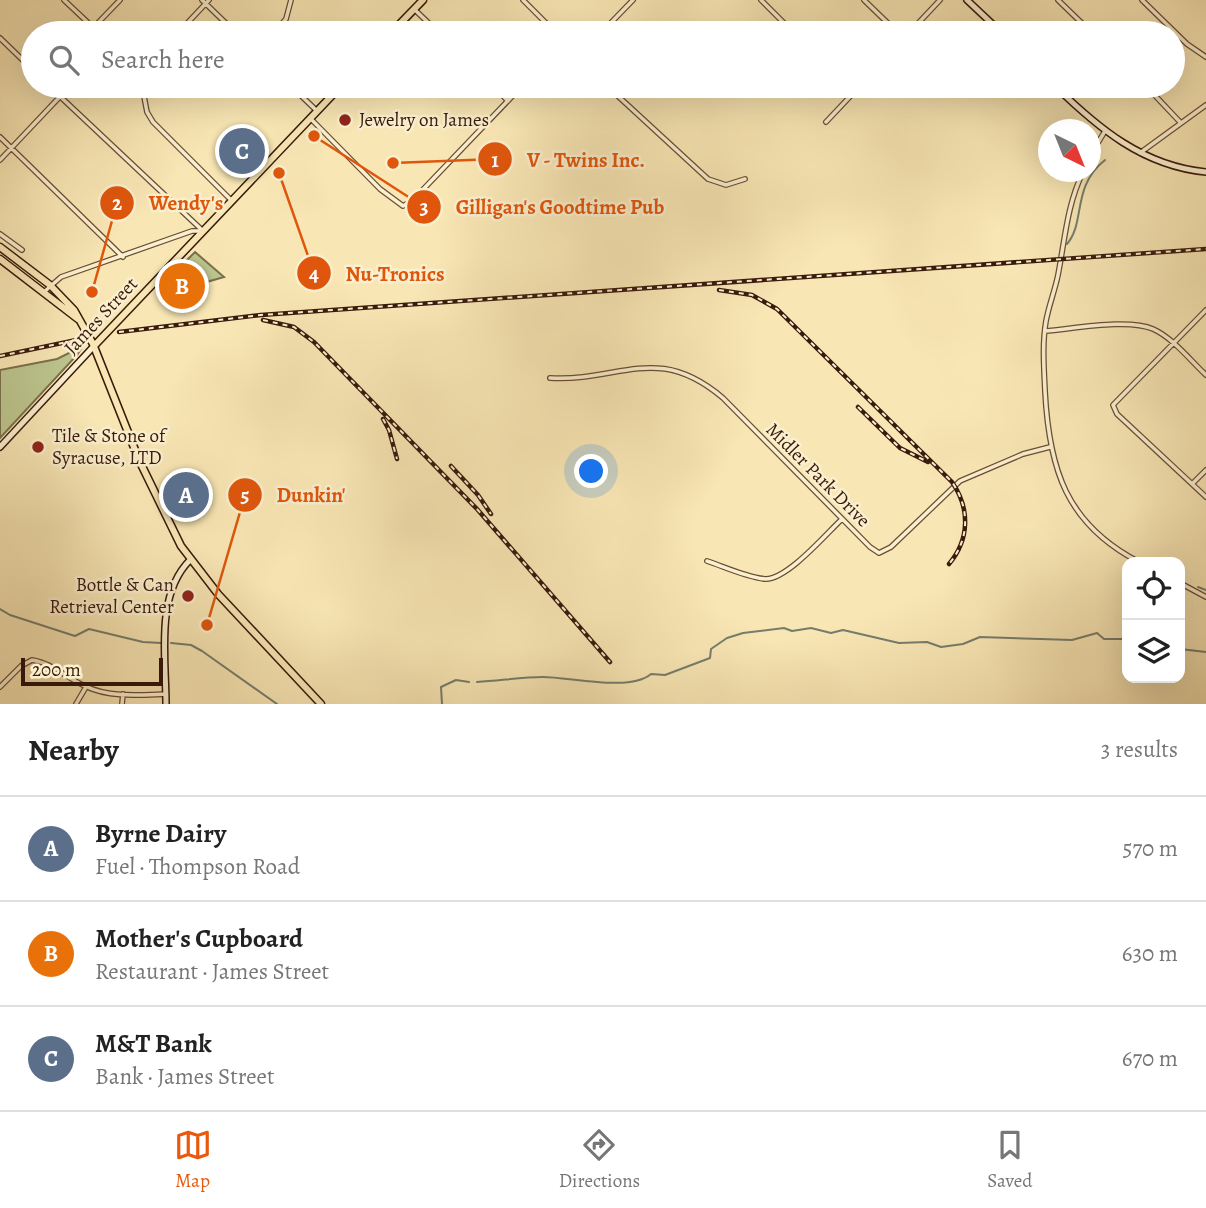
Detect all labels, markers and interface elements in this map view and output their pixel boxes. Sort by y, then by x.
search box [21,21,1185,98]
icon: search [45,41,83,79]
text: Search here [101,42,225,77]
place label: Jewelry on James [359,107,489,133]
marker: Jewelry on James [337,112,353,128]
north arrow [1038,119,1101,182]
pin: C [219,125,265,177]
callout: V - Twins Inc. [477,138,659,180]
text: 1 [491,146,499,174]
text: V - Twins Inc. [526,146,645,174]
callout: Wendy's [100,182,237,224]
callout: Gilligan's Goodtime Pub [406,186,678,228]
text: 2 [112,189,122,217]
text: Wendy's [148,189,223,217]
text: 3 [419,193,429,221]
text: Gilligan's Goodtime Pub [456,193,664,221]
callout: Nu-Tronics [296,252,458,294]
pin: B [159,260,205,312]
text: 4 [309,260,319,288]
text: Nu-Tronics [345,260,445,288]
street label: James Street [58,272,144,360]
street label: Midler Park Drive [760,417,876,533]
place label: Tile & Stone of Syracuse, LTD [52,423,168,471]
marker: Tile & Stone of Syracuse, LTD [30,439,46,455]
your location [574,454,608,488]
pin: A [163,469,209,521]
callout: Dunkin' [227,474,360,516]
text: 5 [241,481,250,509]
text: Dunkin' [276,481,346,509]
map controls [1122,557,1185,683]
button: locate [1122,557,1185,620]
place label: Bottle & Can Retrieval Center [49,572,174,620]
marker: Bottle & Can Retrieval Center [180,588,196,604]
button: layers [1122,620,1185,683]
scale bar [21,655,163,687]
text: 200 m [32,657,81,683]
text: Nearby [28,730,119,770]
text: 3 results [1101,734,1178,765]
text: Byrne Dairy [95,816,226,851]
text: A [44,833,58,864]
text: 570 m [1123,833,1178,864]
text: Fuel · Thompson Road [95,851,300,882]
text: Mother's Cupboard [95,921,303,956]
text: B [44,938,58,969]
text: 630 m [1122,938,1178,969]
text: Restaurant · James Street [95,956,329,987]
text: M&T Bank [95,1026,212,1061]
text: C [44,1043,58,1074]
text: 670 m [1122,1043,1178,1074]
text: Bank · James Street [95,1061,275,1092]
tab: Map [174,1126,212,1194]
tab: Directions [559,1126,640,1194]
tab: Saved [987,1126,1032,1194]

